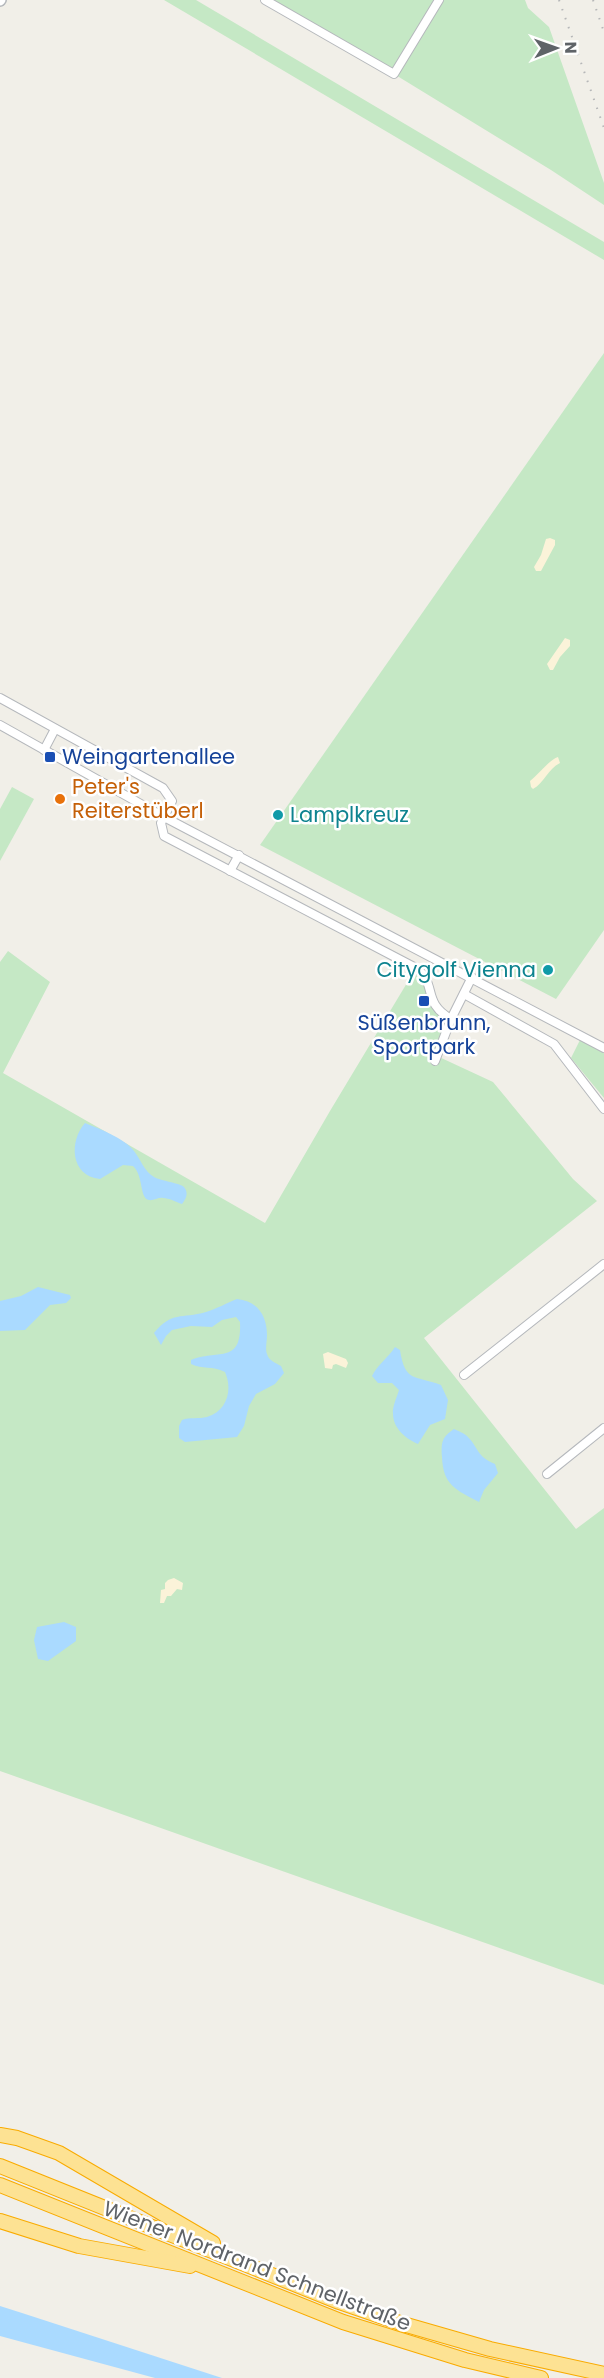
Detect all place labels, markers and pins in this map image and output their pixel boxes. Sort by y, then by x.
place label: Weingartenallee [62,742,235,771]
marker: Weingartenallee [43,750,57,764]
place label: Peter's Reiterstüberl [72,772,204,825]
marker: Peter's Reiterstüberl [53,792,67,806]
place label: Lamplkreuz [290,800,409,829]
marker: Lamplkreuz [271,808,285,822]
place label: Citygolf Vienna [376,955,536,984]
marker: Citygolf Vienna [541,963,555,977]
marker: Süßenbrunn, Sportpark [417,994,431,1008]
place label: Süßenbrunn, Sportpark [357,1008,491,1061]

